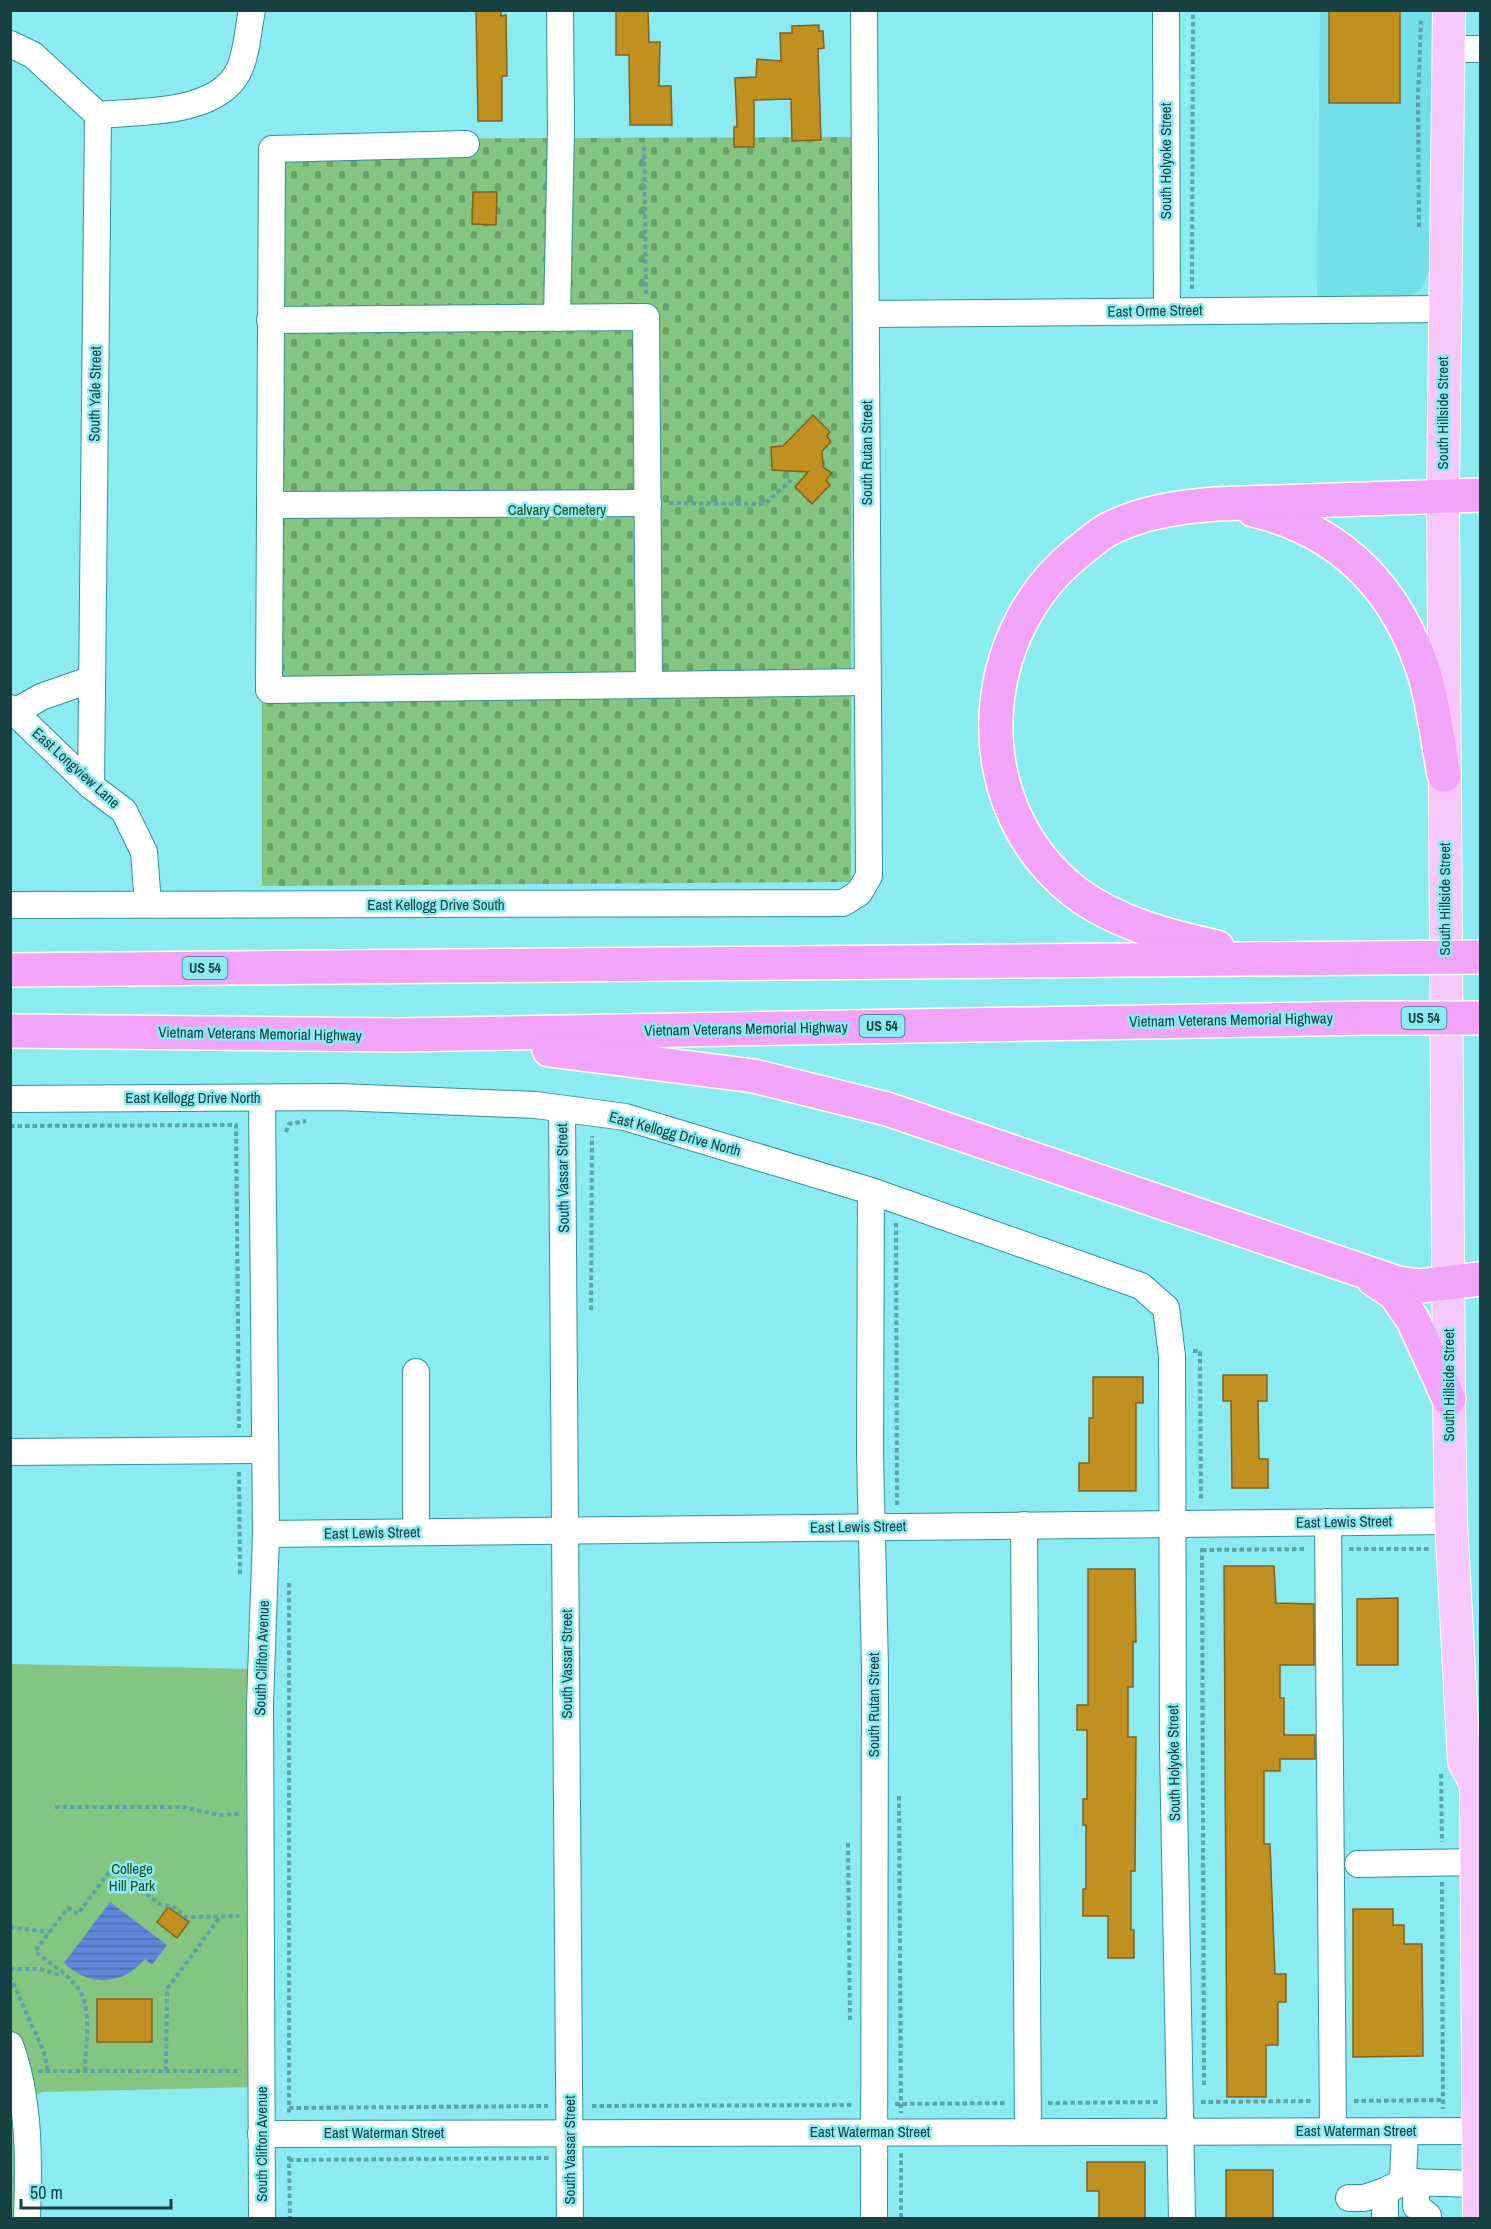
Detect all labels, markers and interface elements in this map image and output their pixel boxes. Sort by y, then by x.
street label: South Holyoke Street [1155,102,1176,219]
street label: East Orme Street [1107,299,1203,322]
street label: South Yale Street [83,346,106,442]
street label: South Hillside Street [1432,356,1453,469]
street label: South Rutan Street [856,400,877,505]
park label: Calvary Cemetery [508,499,607,520]
street label: East Longview Lane [28,723,125,813]
street label: South Hillside Street [1434,842,1455,955]
street label: East Kellogg Drive South [367,894,505,915]
road number: US 54 [182,957,228,979]
street label: Vietnam Veterans Memorial Highway [1129,1007,1334,1032]
road number: US 54 [1402,1007,1446,1029]
road number: US 54 [860,1015,904,1037]
street label: Vietnam Veterans Memorial Highway [644,1016,849,1041]
street label: Vietnam Veterans Memorial Highway [158,1021,363,1046]
street label: East Kellogg Drive North [125,1087,261,1108]
street label: East Kellogg Drive North [607,1106,743,1161]
street label: South Vassar Street [551,1123,574,1233]
street label: South Hillside Street [1438,1328,1459,1441]
street label: East Lewis Street [1296,1510,1393,1533]
street label: East Lewis Street [810,1515,907,1538]
street label: East Lewis Street [324,1521,421,1544]
street label: South Clifton Avenue [249,1600,274,1716]
street label: South Vassar Street [556,1609,577,1719]
street label: South Rutan Street [863,1652,884,1757]
street label: South Holyoke Street [1162,1704,1185,1821]
park label: College Hill Park [109,1858,156,1896]
street label: South Clifton Avenue [251,2086,272,2202]
street label: South Vassar Street [559,2095,580,2205]
street label: East Waterman Street [1296,2120,1417,2141]
street label: East Waterman Street [810,2121,931,2142]
street label: East Waterman Street [324,2122,445,2143]
scale bar [21,2172,171,2210]
text: 50 m [30,2180,63,2205]

